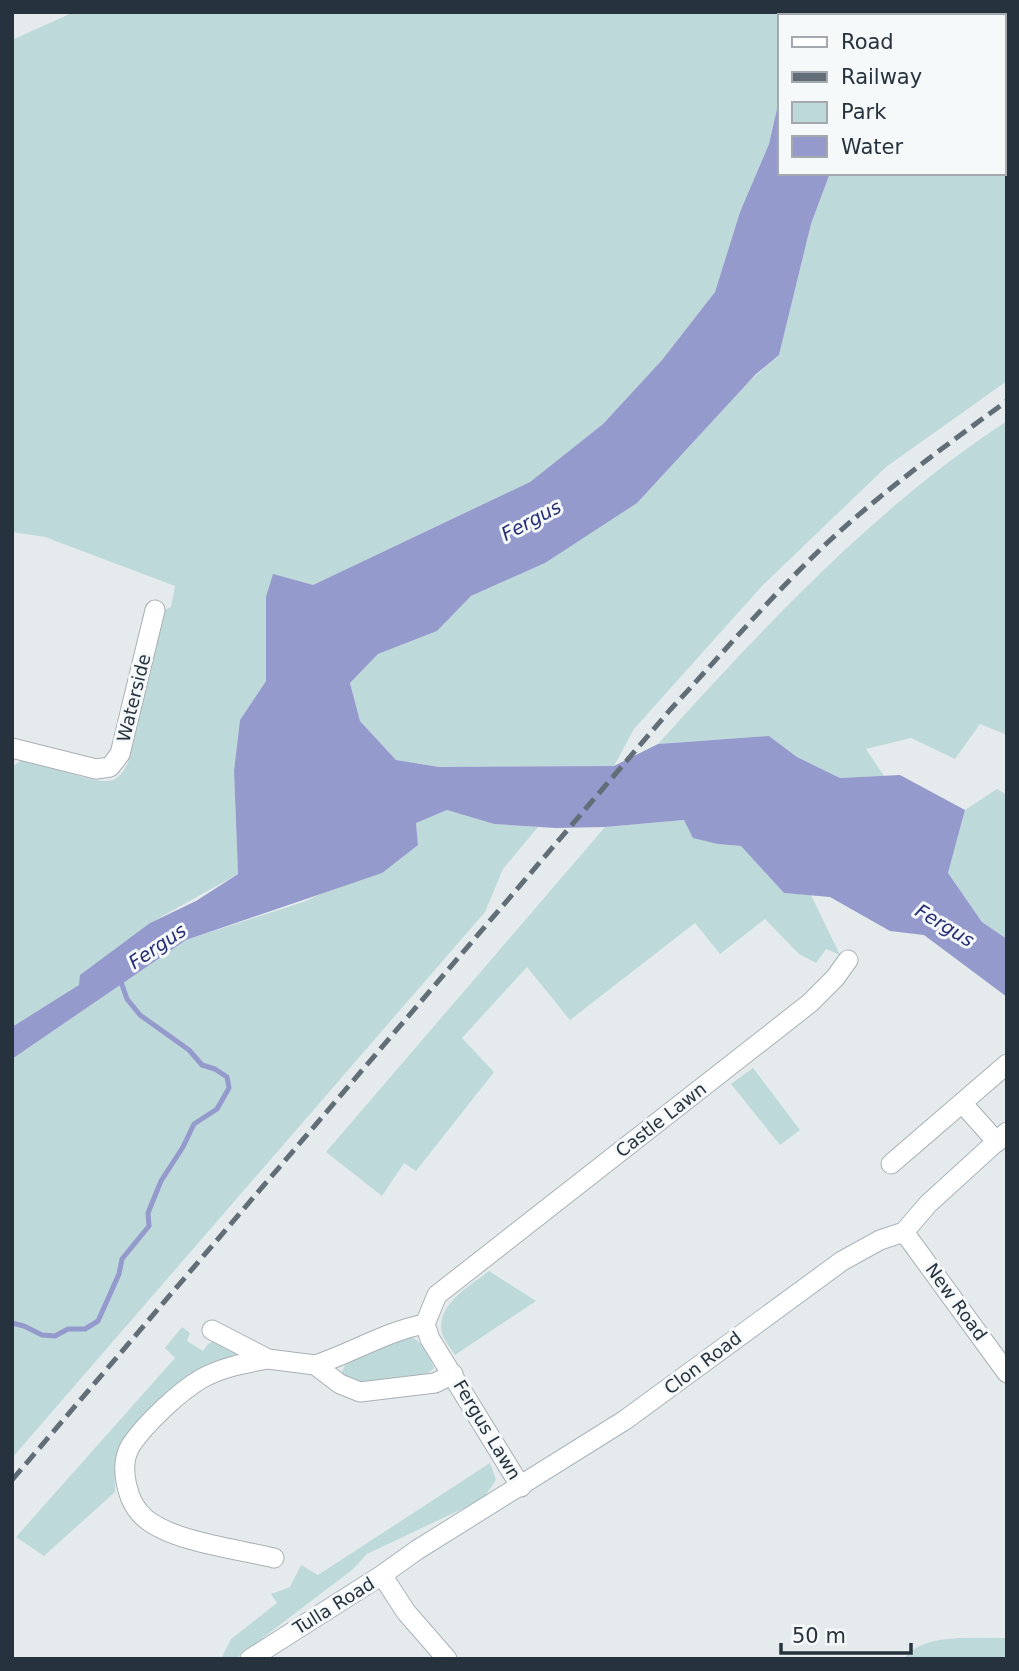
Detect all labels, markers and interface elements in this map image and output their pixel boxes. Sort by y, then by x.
legend [778,14,1005,175]
text: Road [841,30,894,54]
text: Railway [841,65,922,89]
text: Park [841,100,887,124]
text: Water [841,135,903,159]
water label: Fergus [497,495,565,545]
street label: Waterside [112,652,155,744]
water label: Fergus [912,899,978,951]
water label: Fergus [124,919,190,973]
street label: Castle Lawn [611,1078,710,1161]
street label: New Road [921,1259,991,1344]
street label: Clon Road [660,1327,745,1398]
street label: Fergus Lawn [449,1376,525,1483]
street label: Tulla Road [288,1572,378,1639]
scale bar [781,1612,911,1656]
text: 50 m [792,1624,846,1648]

